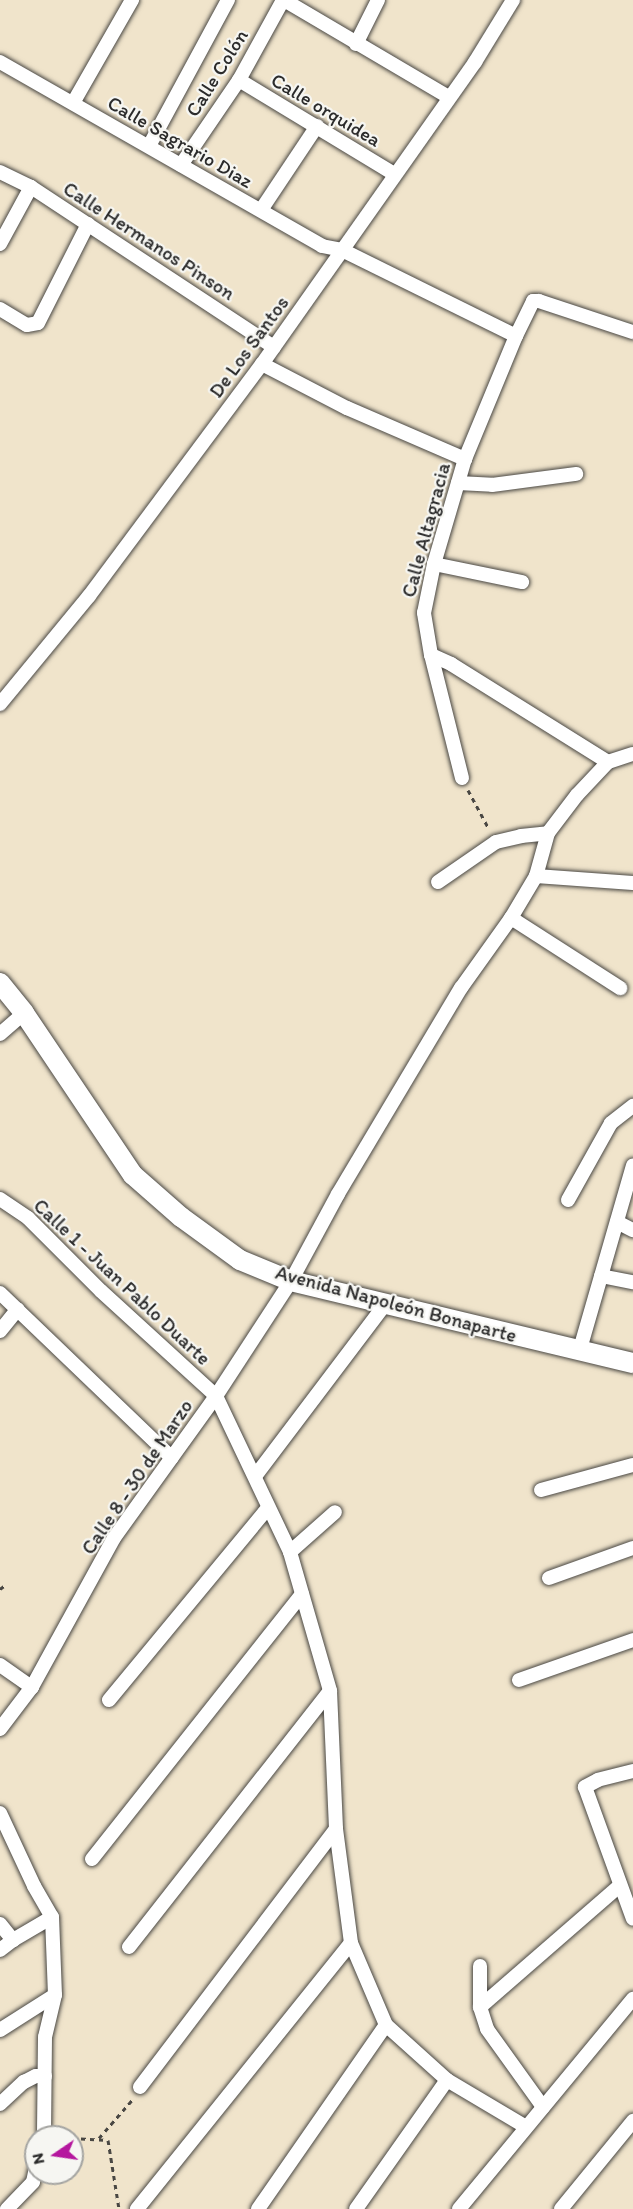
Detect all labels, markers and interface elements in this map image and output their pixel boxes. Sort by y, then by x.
street label: Calle Colón [181,25,253,121]
street label: Calle orquidea [267,68,385,152]
street label: Calle Sagrario Diaz [103,91,257,193]
street label: Calle Hermanos Pinson [59,177,239,305]
street label: De Los Santos [204,291,294,403]
street label: Calle Altagracia [397,460,455,600]
street label: Calle 1 - Juan Pablo Duarte [29,1194,215,1370]
street label: Avenida Napoleón Bonaparte [273,1260,519,1348]
street label: Calle 8 - 30 de Marzo [76,1395,198,1559]
north arrow [24,2125,84,2185]
text: N [27,2151,48,2166]

